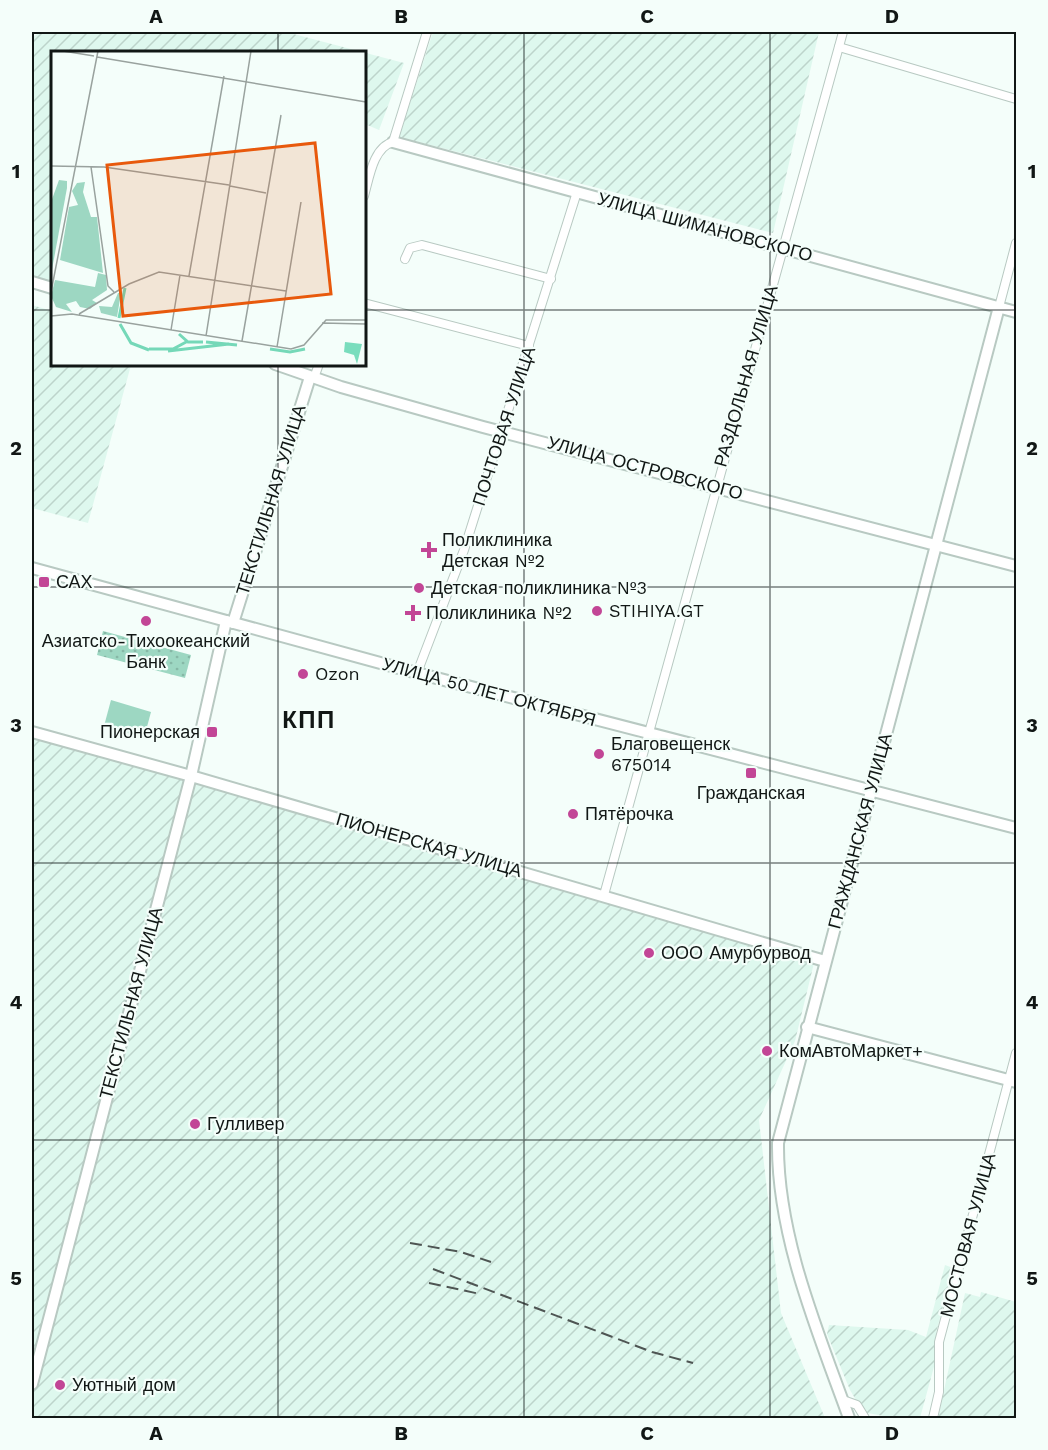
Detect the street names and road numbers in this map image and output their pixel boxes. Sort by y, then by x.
street label: УЛИЦА ШИМАНОВСКОГО [595,188,815,265]
street label: РАЗДОЛЬНАЯ УЛИЦА [709,283,782,469]
street label: ПОЧТОВАЯ УЛИЦА [468,344,539,508]
street label: ТЕКСТИЛЬНАЯ УЛИЦА [231,402,310,598]
street label: УЛИЦА ОСТРОВСКОГО [545,431,745,504]
street label: УЛИЦА 50 ЛЕТ ОКТЯБРЯ [380,653,598,730]
street label: ГРАЖДАНСКАЯ УЛИЦА [823,731,896,931]
street label: ПИОНЕРСКАЯ УЛИЦА [334,808,524,881]
street label: ТЕКСТИЛЬНАЯ УЛИЦА [95,904,166,1101]
street label: МОСТОВАЯ УЛИЦА [935,1151,1000,1319]

